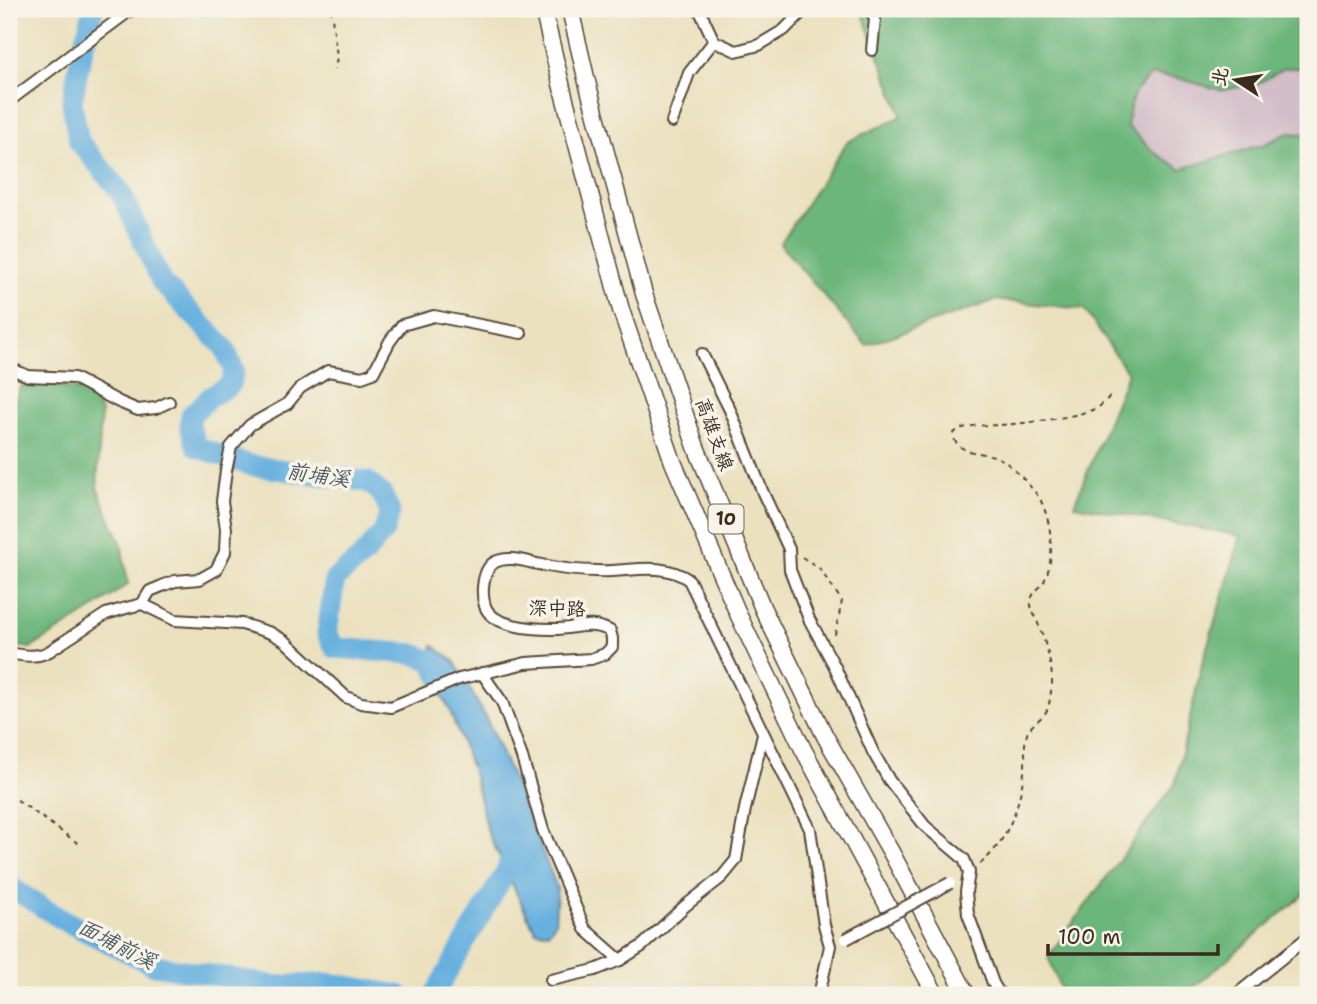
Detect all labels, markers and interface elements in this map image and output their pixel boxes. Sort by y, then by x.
north arrow [1202,46,1272,116]
text: 北 [1206,65,1234,88]
street label: 高雄支線 [690,394,739,474]
water label: 前埔溪 [285,457,352,493]
road number: 10 [708,504,744,534]
street label: 深中路 [528,596,586,621]
water label: 面埔前溪 [73,912,162,976]
scale bar [1048,913,1217,957]
text: 100 m [1058,923,1121,951]

